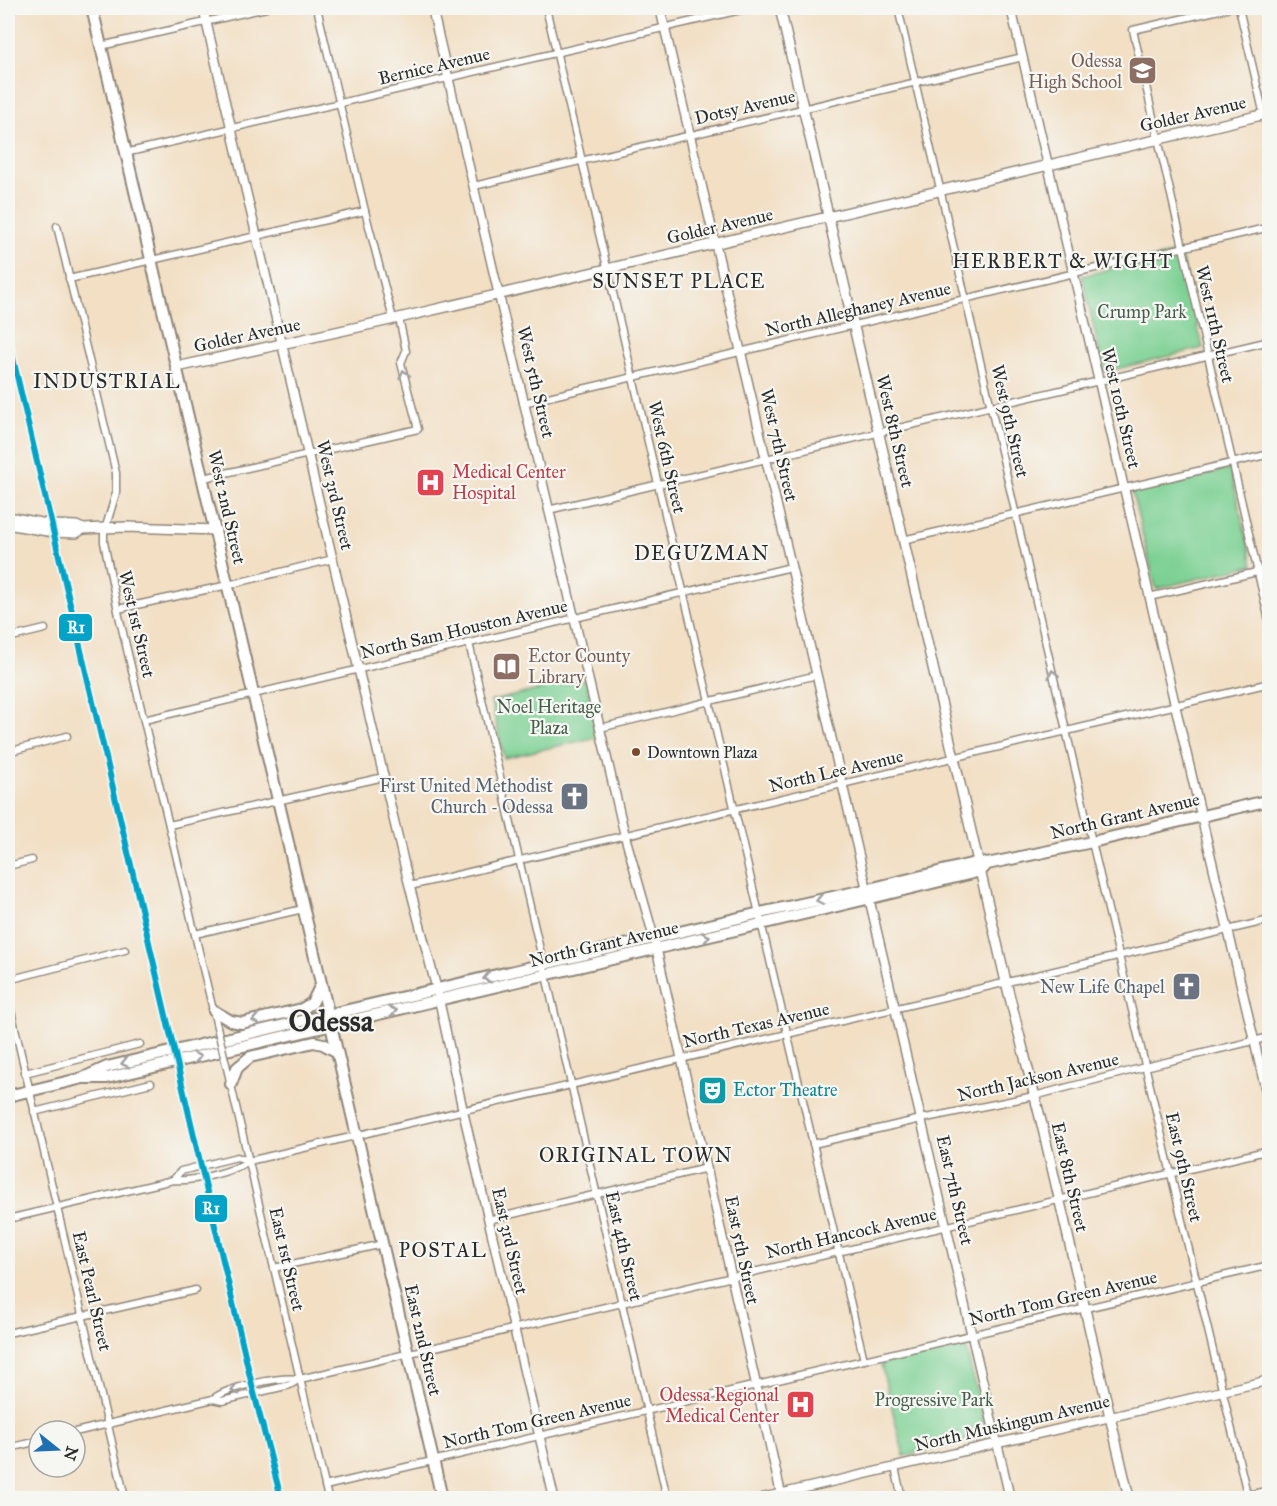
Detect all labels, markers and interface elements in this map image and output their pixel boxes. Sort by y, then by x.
street label: Bernice Avenue [376,42,492,90]
place label: Odessa High School [1028,50,1122,94]
school or university icon: Odessa High School [1127,55,1159,87]
street label: Dotsy Avenue [692,85,798,129]
street label: Golder Avenue [1138,91,1248,137]
street label: Golder Avenue [665,203,775,249]
district label: HERBERT & WIGHT [952,249,1174,273]
street label: West 11th Street [1191,263,1239,385]
district label: SUNSET PLACE [592,269,766,293]
street label: North Alleghaney Avenue [763,277,953,342]
park label: Crump Park [1097,301,1187,323]
street label: Golder Avenue [192,313,302,357]
street label: West 5th Street [512,324,560,441]
street label: West 10th Street [1096,346,1146,471]
street label: West 9th Street [986,362,1034,480]
district label: INDUSTRIAL [33,369,181,393]
one-way arrow [398,369,411,379]
street label: West 8th Street [871,372,919,490]
street label: West 7th Street [755,386,803,504]
street label: West 6th Street [643,399,691,516]
street label: West 3rd Street [312,438,358,553]
street label: West 2nd Street [203,448,251,567]
place label: Medical Center Hospital [452,461,566,504]
hospital icon: Medical Center Hospital [415,466,447,498]
district label: DEGUZMAN [634,541,770,565]
street label: West 1st Street [114,568,160,680]
street label: North Sam Houston Avenue [358,594,570,664]
line badge: R1 [58,613,93,642]
text: R1 [67,618,85,637]
place label: Ector County Library [528,645,631,688]
library icon: Ector County Library [491,650,523,682]
one-way arrow [1048,670,1061,680]
park label: Noel Heritage Plaza [497,696,601,739]
place label: Downtown Plaza [647,743,758,762]
street label: North Lee Avenue [767,745,905,797]
marker: Downtown Plaza [630,746,642,758]
place label: First United Methodist Church - Odessa [379,775,554,818]
church icon: First United Methodist Church - Odessa [558,780,590,812]
street label: North Grant Avenue [1048,788,1202,844]
one-way arrow [815,893,825,906]
street label: North Grant Avenue [527,916,681,972]
one-way arrow [700,932,710,945]
one-way arrow [482,971,492,984]
church icon: New Life Chapel [1170,971,1202,1003]
place label: New Life Chapel [1040,976,1165,998]
street label: North Texas Avenue [681,997,831,1053]
district label: Odessa [289,1003,375,1039]
one-way arrow [388,1005,398,1018]
one-way arrow [251,1013,261,1026]
street label: North Jackson Avenue [955,1048,1121,1107]
one-way arrow [192,1051,202,1064]
one-way arrow [120,1056,130,1069]
theatre icon: Ector Theatre [696,1074,728,1106]
place label: Ector Theatre [733,1079,838,1101]
street label: East 9th Street [1161,1110,1207,1225]
street label: East 8th Street [1047,1120,1093,1235]
street label: East 7th Street [932,1133,978,1248]
district label: ORIGINAL TOWN [539,1143,733,1167]
street label: East 3rd Street [487,1186,533,1297]
street label: East 4th Street [601,1189,647,1304]
line badge: R1 [194,1194,228,1223]
street label: East 5th Street [720,1194,764,1307]
text: R1 [202,1199,220,1218]
street label: North Hancock Avenue [763,1203,939,1263]
street label: East 1st Street [264,1205,310,1314]
street label: East Pearl Street [68,1229,117,1354]
district label: POSTAL [399,1238,487,1262]
street label: North Tom Green Avenue [967,1266,1159,1330]
street label: East 2nd Street [400,1282,447,1398]
one-way arrow [230,1382,240,1395]
place label: Odessa Regional Medical Center [659,1384,779,1427]
street label: North Tom Green Avenue [441,1389,633,1453]
hospital icon: Odessa Regional Medical Center [784,1389,816,1421]
park label: Progressive Park [875,1389,994,1412]
street label: North Muskingum Avenue [912,1390,1112,1457]
north arrow [27,1419,87,1479]
text: N [60,1444,82,1463]

